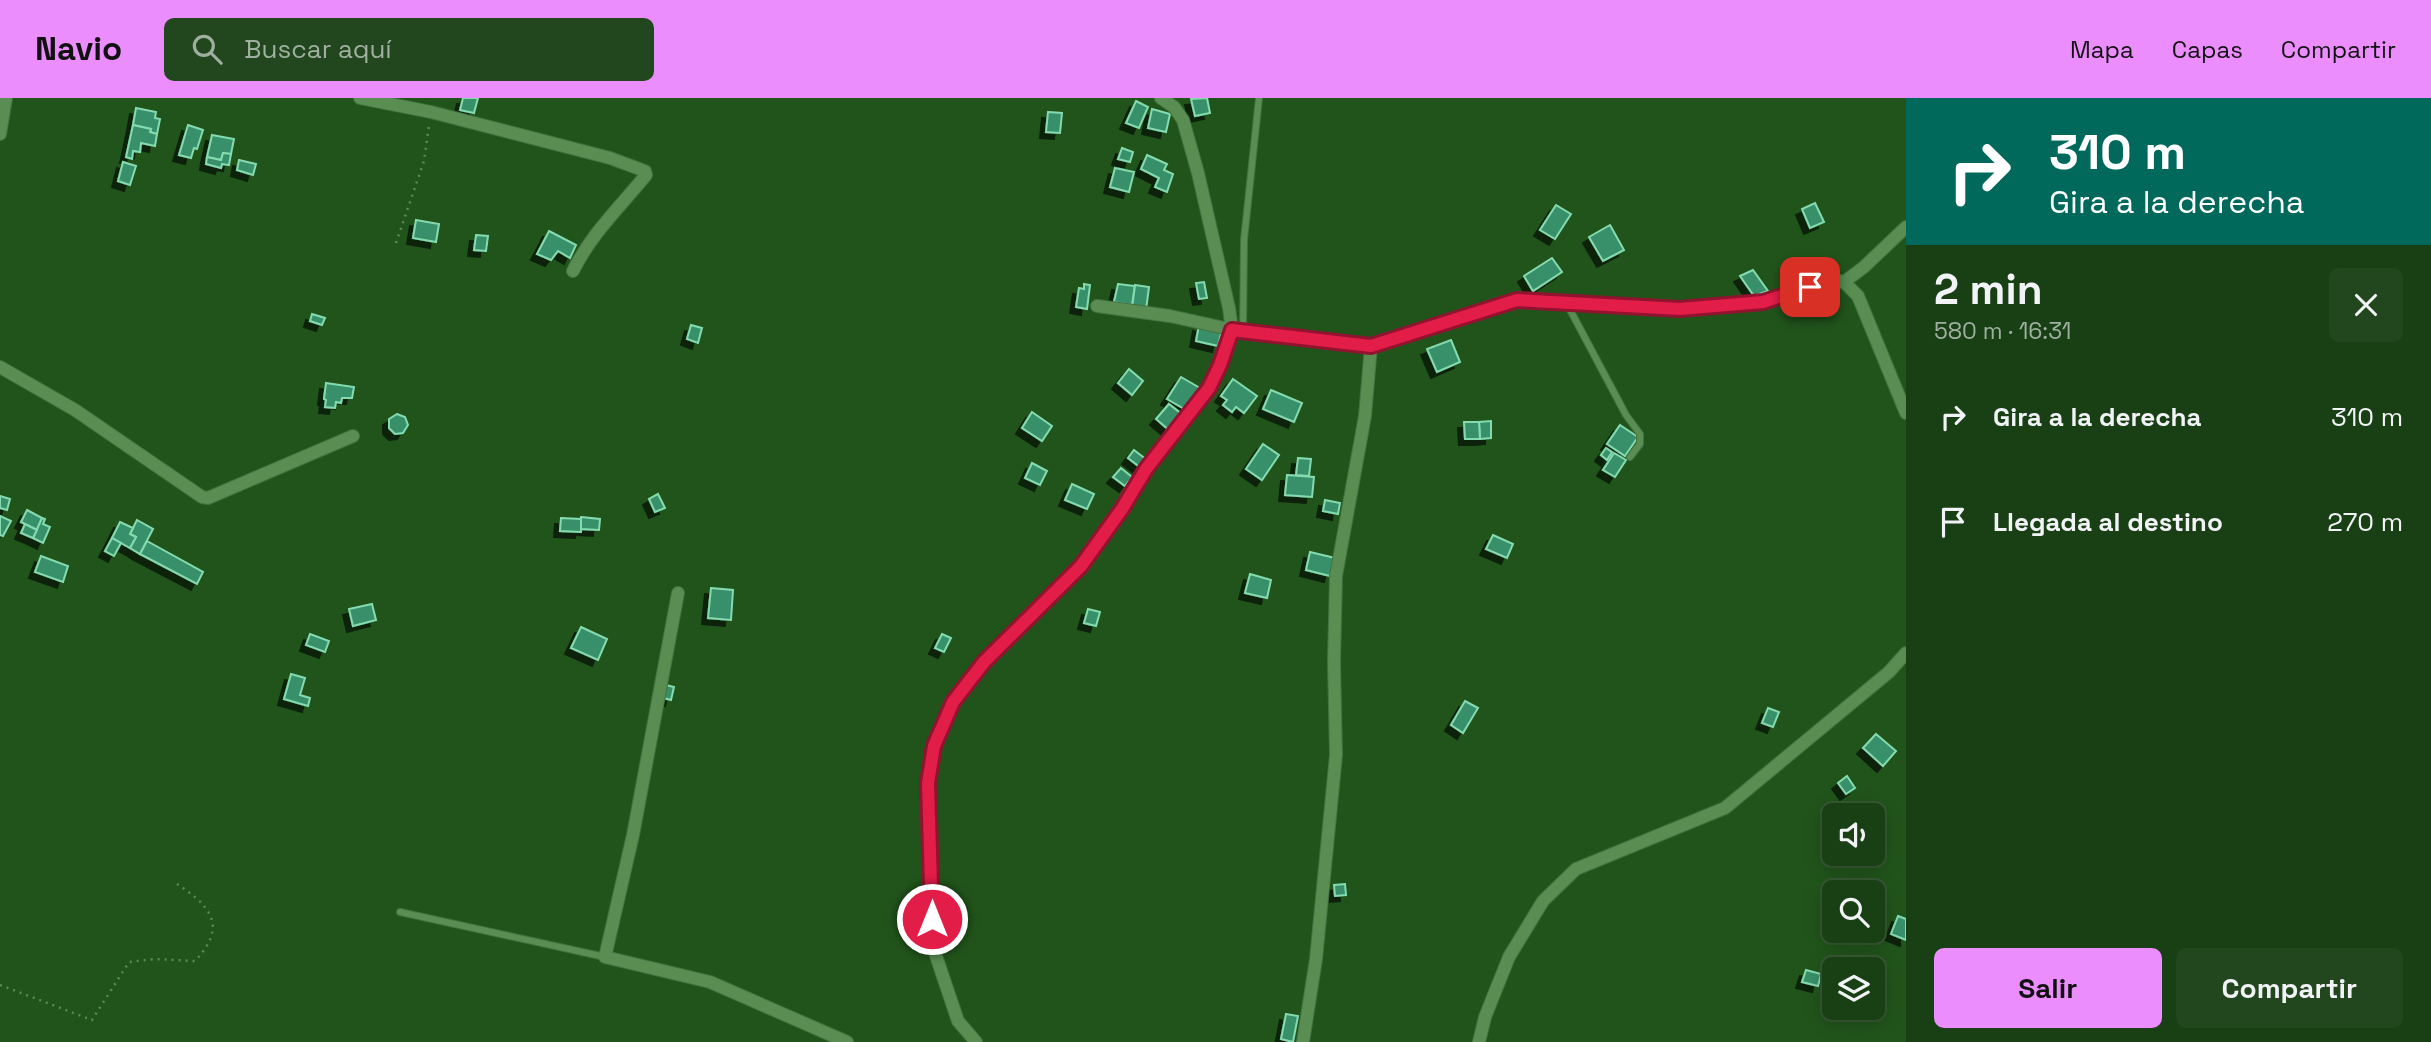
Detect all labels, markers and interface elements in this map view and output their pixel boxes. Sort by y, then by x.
search box [164,18,654,81]
text: Navio [35,28,122,70]
icon: search [188,30,226,68]
text: Buscar aquí [244,32,392,66]
text: Mapa [2070,34,2134,65]
text: Capas [2172,34,2243,65]
text: Compartir [2281,34,2396,65]
text: 310 m [2049,121,2186,183]
icon: right [1934,126,2025,217]
text: Gira a la derecha [2049,182,2304,222]
pin [1780,257,1840,317]
text: 2 min [1934,263,2043,316]
icon: arrive [1791,268,1829,306]
button: close [2329,268,2403,342]
text: 580 m · 16:31 [1934,316,2071,346]
icon: right [1934,398,1972,436]
text: Gira a la derecha [1993,400,2202,434]
text: 310 m [2331,400,2403,434]
icon: arrive [1934,503,1972,541]
text: Llegada al destino [1993,505,2223,539]
text: 270 m [2327,505,2403,539]
map controls [1822,803,1885,1020]
button: sound [1822,803,1885,866]
button: search [1822,880,1885,943]
position arrow [895,882,969,956]
button: Salir [1934,948,2162,1028]
button: Compartir [2176,948,2403,1028]
button: layers [1822,957,1885,1020]

